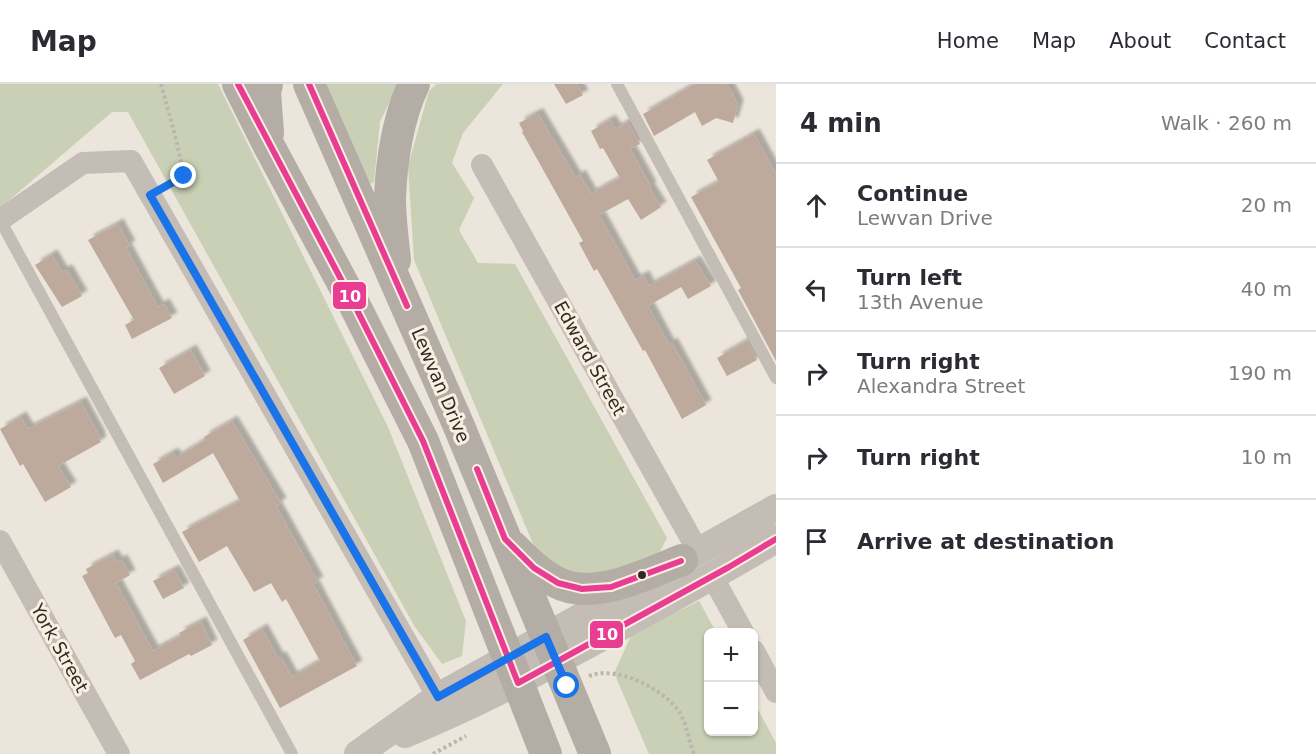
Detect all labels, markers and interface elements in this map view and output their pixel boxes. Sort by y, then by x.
text: Map [30,25,97,58]
text: Home [937,29,999,53]
text: Map [1032,29,1076,53]
text: About [1109,29,1171,53]
text: Contact [1204,29,1286,53]
text: 4 min [800,108,882,138]
text: Walk · 260 m [1161,111,1292,135]
route end [170,162,196,188]
text: Continue [857,181,968,206]
icon: ahead [800,189,833,222]
text: 20 m [1241,193,1292,217]
text: Lewvan Drive [857,206,993,230]
text: Turn left [857,265,962,290]
icon: left [800,273,833,306]
text: 40 m [1241,277,1292,301]
line badge: 10 [332,281,367,310]
text: 10 [339,287,361,306]
text: 13th Avenue [857,290,984,314]
street label: Edward Street [550,297,630,419]
street label: Lewvan Drive [407,325,475,445]
text: Turn right [857,349,980,374]
icon: right [800,357,833,390]
text: 190 m [1228,361,1292,385]
text: Alexandra Street [857,374,1025,398]
icon: right [800,441,833,474]
text: Turn right [857,445,980,470]
text: 10 m [1241,445,1292,469]
icon: arrive [800,525,833,558]
text: Arrive at destination [857,529,1114,554]
unlabelled marker [636,569,648,581]
street label: York Street [27,599,93,696]
line badge: 10 [589,620,624,649]
text: 10 [596,625,618,644]
map controls [704,628,758,736]
button: + [704,628,758,682]
route start [553,672,579,698]
button: − [704,682,758,736]

